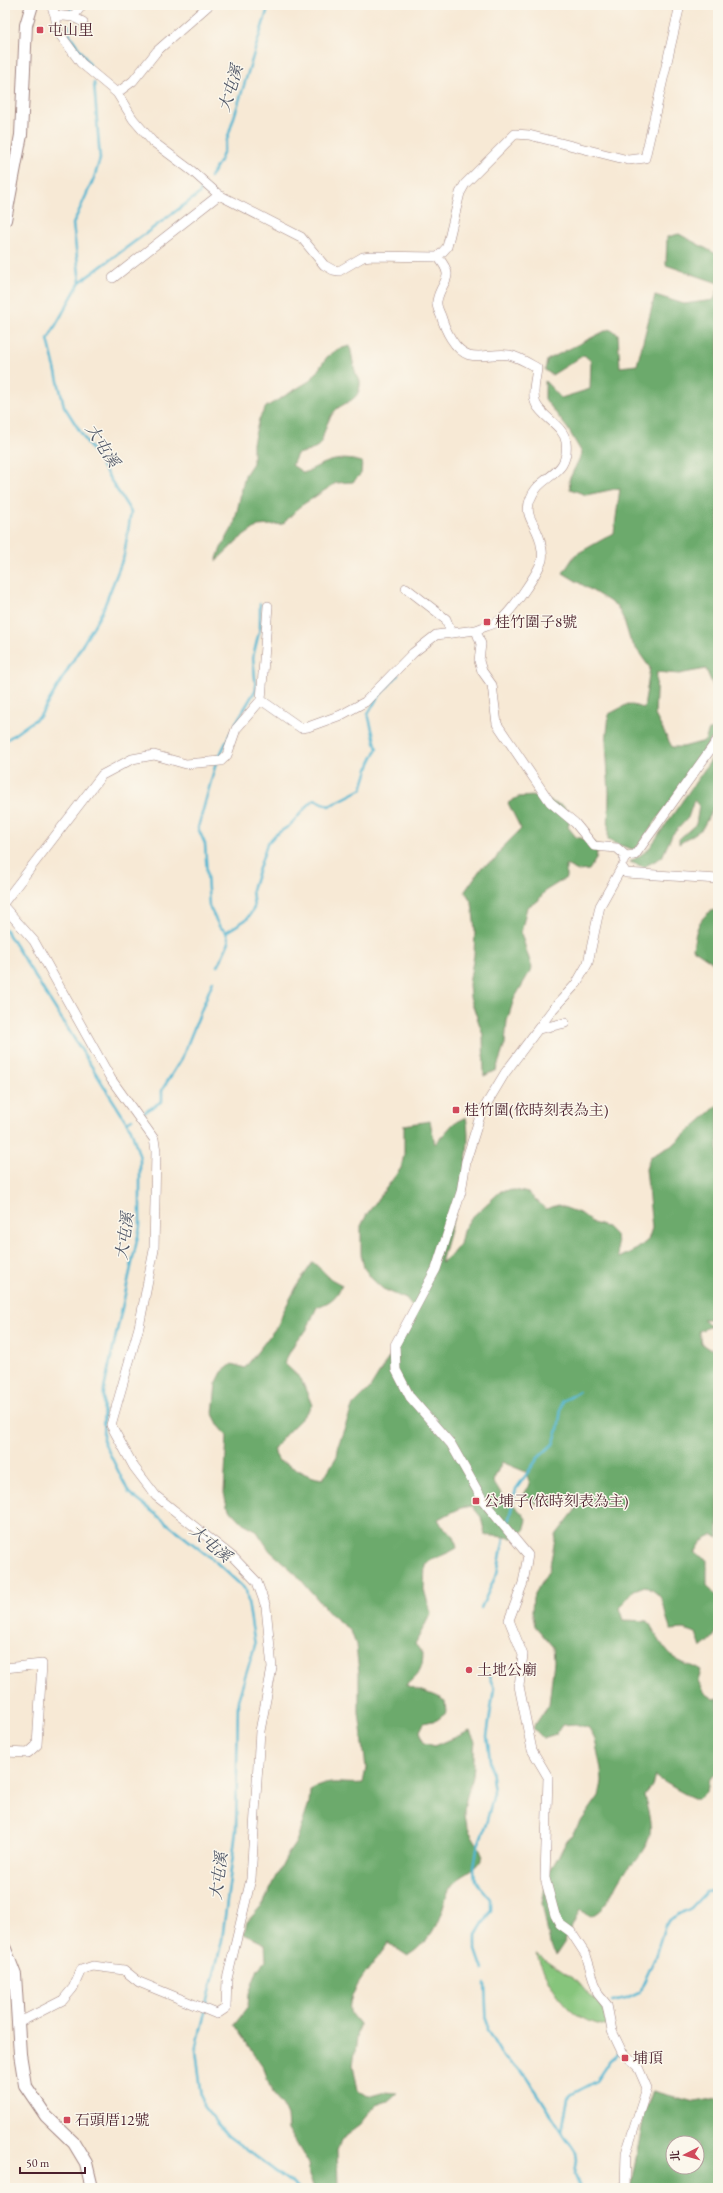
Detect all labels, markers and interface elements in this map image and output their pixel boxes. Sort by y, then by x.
place label: 屯山里 [48,20,93,39]
marker: 屯山里 [35,25,45,35]
water label: 大屯溪 [213,60,248,114]
water label: 大屯溪 [81,419,126,473]
place label: 桂竹圍子8號 [495,612,577,631]
marker: 桂竹圍子8號 [482,617,492,627]
place label: 桂竹圍(依時刻表為主) [464,1100,609,1119]
marker: 桂竹圍(依時刻表為主) [451,1105,461,1115]
water label: 大屯溪 [111,1209,139,1261]
place label: 公埔子(依時刻表為主) [484,1491,629,1510]
marker: 公埔子(依時刻表為主) [471,1496,481,1506]
water label: 大屯溪 [186,1520,237,1568]
place label: 土地公廟 [477,1660,537,1679]
marker: 土地公廟 [464,1665,474,1675]
water label: 大屯溪 [205,1849,232,1901]
place label: 埔頂 [633,2048,663,2067]
marker: 埔頂 [620,2053,630,2063]
place label: 石頭厝12號 [75,2110,149,2129]
marker: 石頭厝12號 [62,2115,72,2125]
north arrow [665,2135,705,2175]
scale bar [20,2149,85,2175]
text: 北 [668,2150,683,2162]
text: 50 m [26,2155,50,2171]

